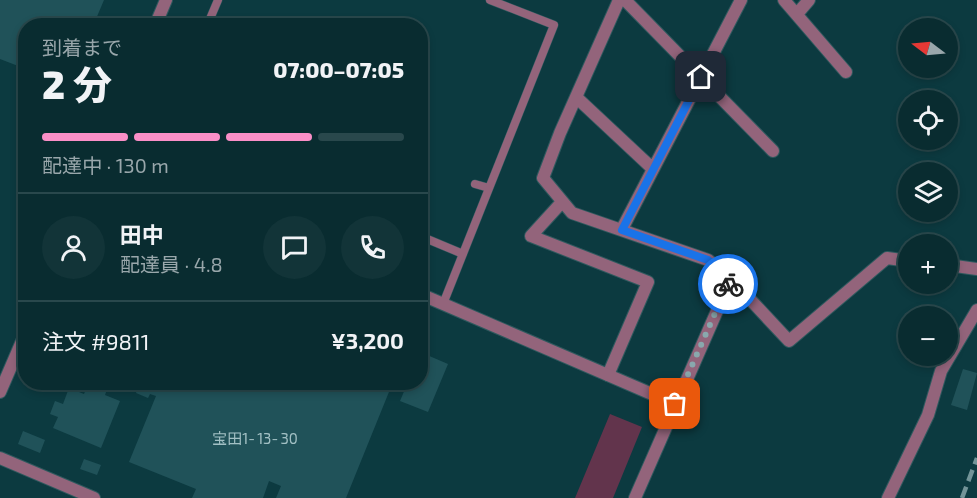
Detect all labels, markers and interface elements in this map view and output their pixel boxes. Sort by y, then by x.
north arrow [898,18,958,78]
map controls [898,18,958,366]
text: 到着まで [42,35,122,59]
pin [675,51,726,102]
text: 07:00–07:05 [273,56,404,82]
text: 2 分 [42,60,112,107]
icon: home [684,60,717,93]
button: locate [898,90,958,150]
text: 配達中 · 130 m [42,153,169,177]
button: layers [898,162,958,222]
button: person [42,216,105,279]
button: chat [263,216,326,279]
button: phone [341,216,404,279]
text: 田中 [120,221,164,247]
button: + [898,234,958,294]
text: 配達員 · 4.8 [120,252,223,276]
courier [698,254,758,314]
icon: bike [712,268,745,301]
button: − [898,306,958,366]
text: ¥3,200 [331,327,404,353]
text: 注文 #9811 [42,328,149,354]
pin [649,378,700,429]
icon: bag [658,387,691,420]
house number: 宝田1‐13‐30 [212,429,298,447]

